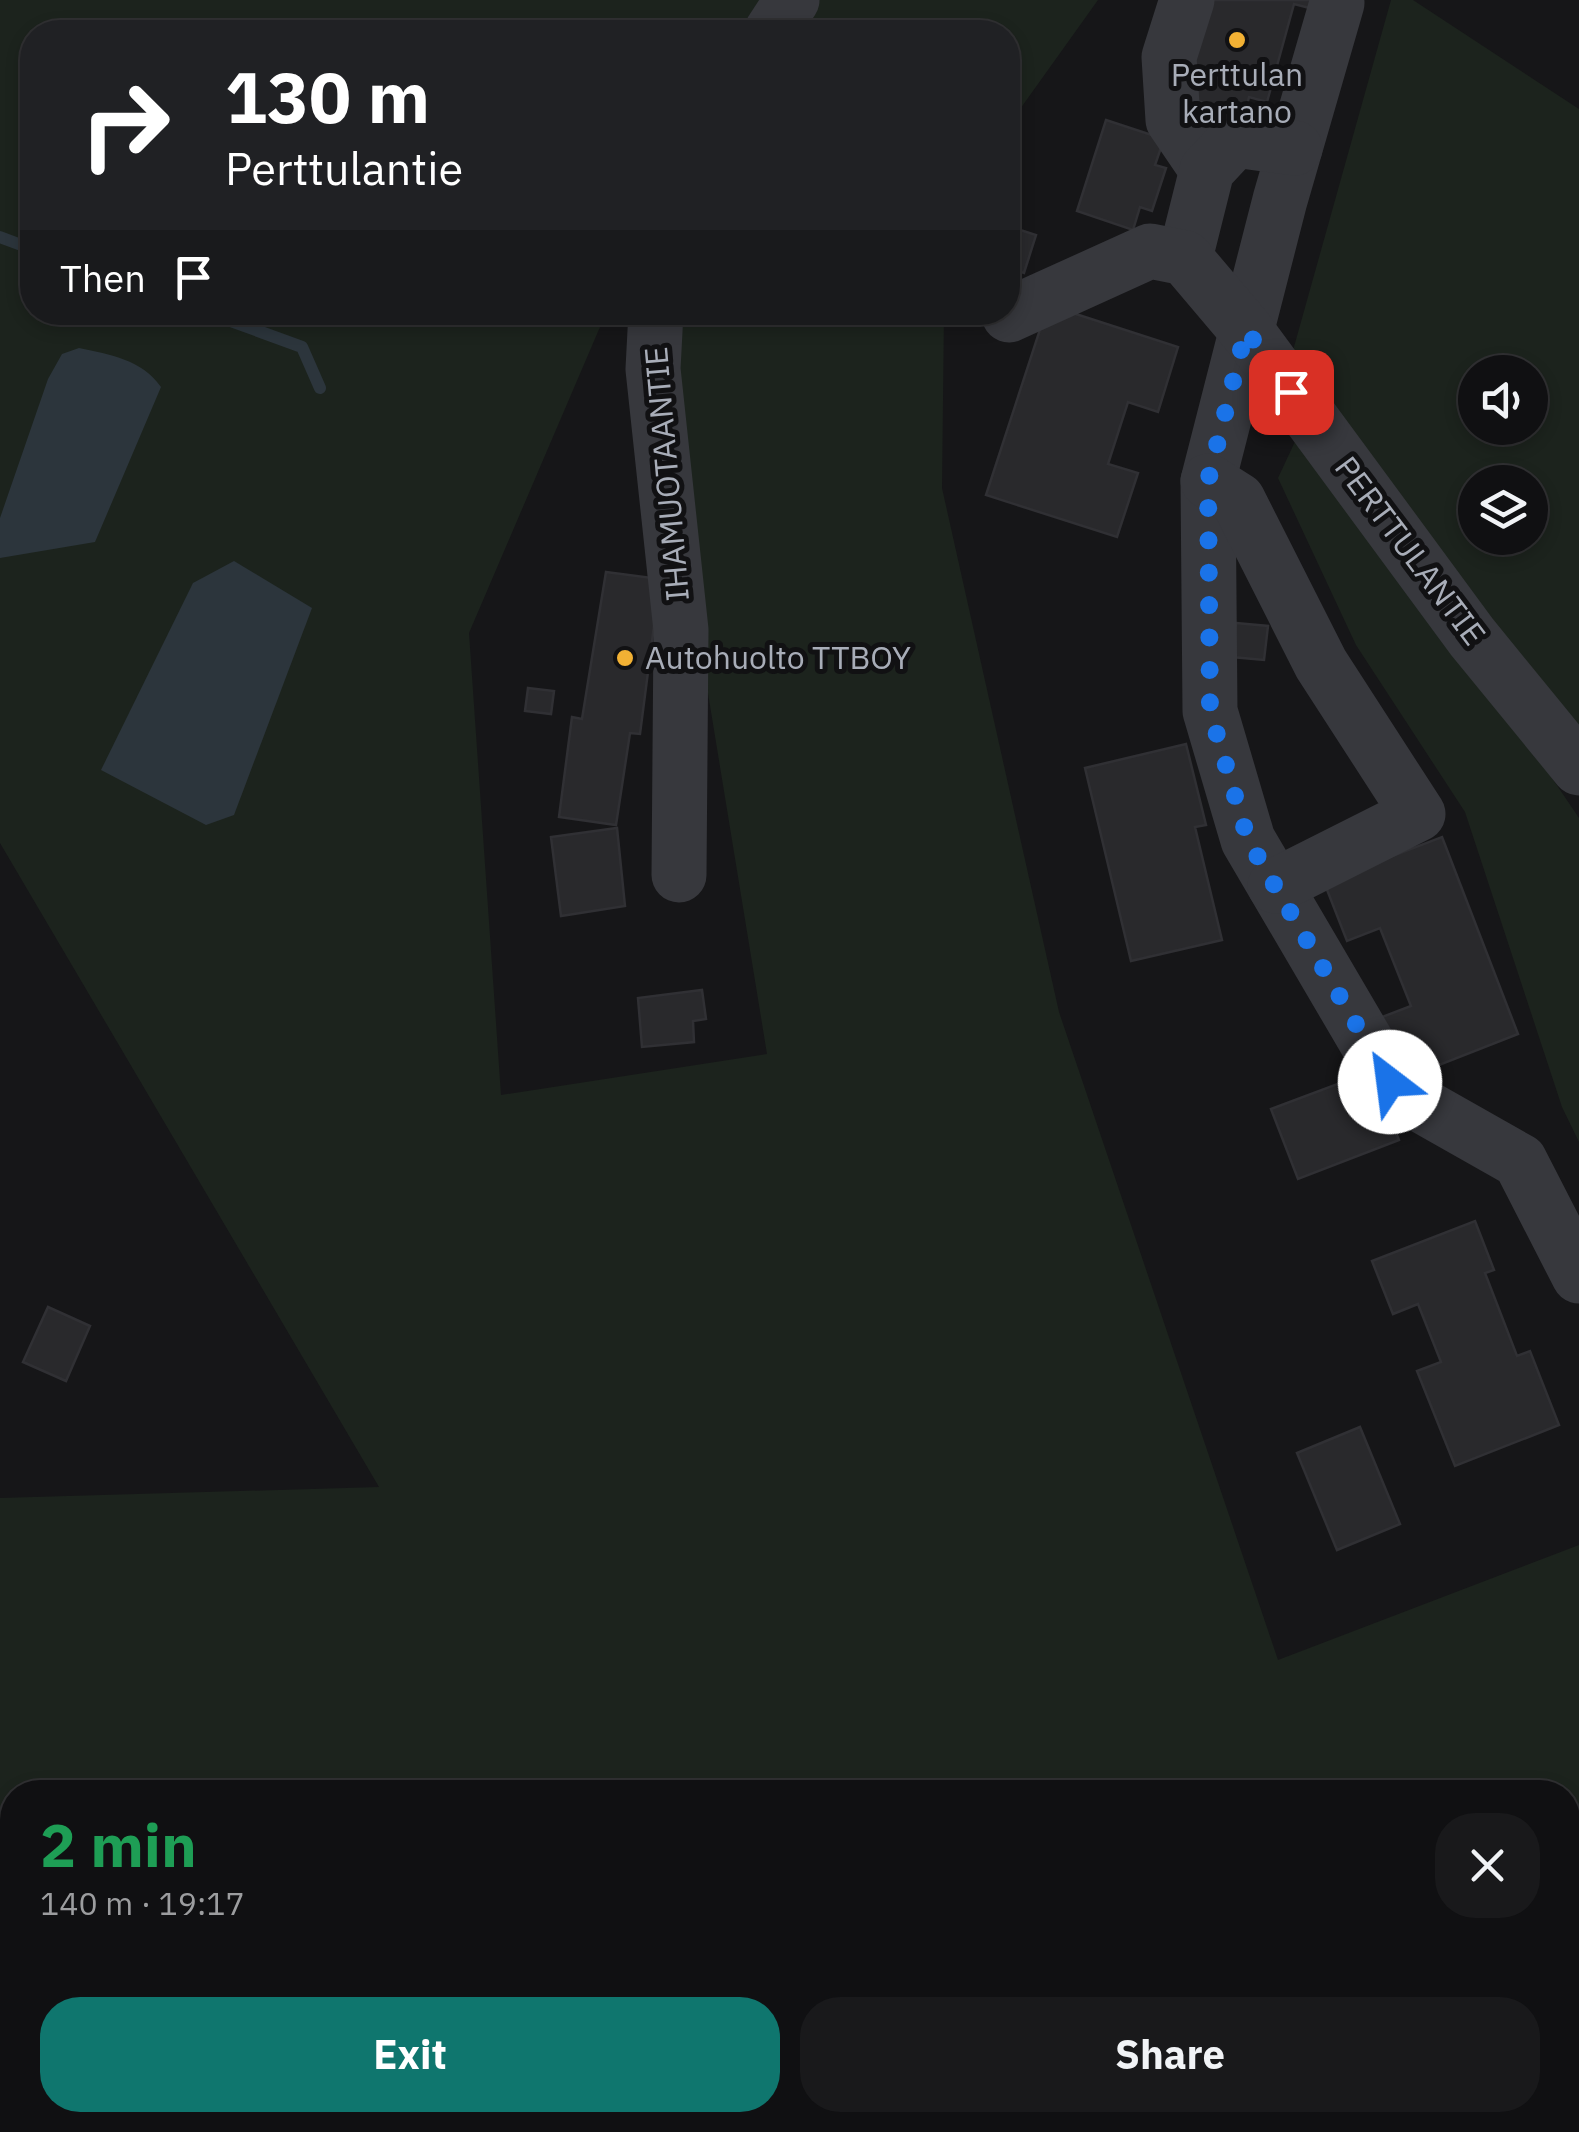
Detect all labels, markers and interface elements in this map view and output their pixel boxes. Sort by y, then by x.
marker: Perttulan kartano [1226,29,1248,51]
text: 130 m [225,51,430,142]
place label: Perttulan kartano [1171,53,1303,132]
icon: right [60,60,190,190]
text: Perttulantie [225,139,463,197]
icon: arrive [166,250,221,305]
text: Then [60,253,146,302]
street label: IHAMUOTAANTIE [634,345,698,603]
pin [1249,350,1334,435]
map controls [1458,355,1548,555]
button: sound [1458,355,1548,445]
icon: arrive [1264,365,1319,420]
street label: PERTTULANTIE [1326,447,1496,653]
button: layers [1458,465,1548,555]
place label: Autohuolto TTBOY [645,636,911,678]
marker: Autohuolto TTBOY [614,647,636,669]
position arrow [1338,1030,1442,1134]
text: 2 min [40,1805,197,1884]
button: close [1435,1813,1540,1918]
text: 140 m · 19:17 [40,1882,245,1924]
button: Exit [40,1997,780,2112]
button: Share [800,1997,1540,2112]

